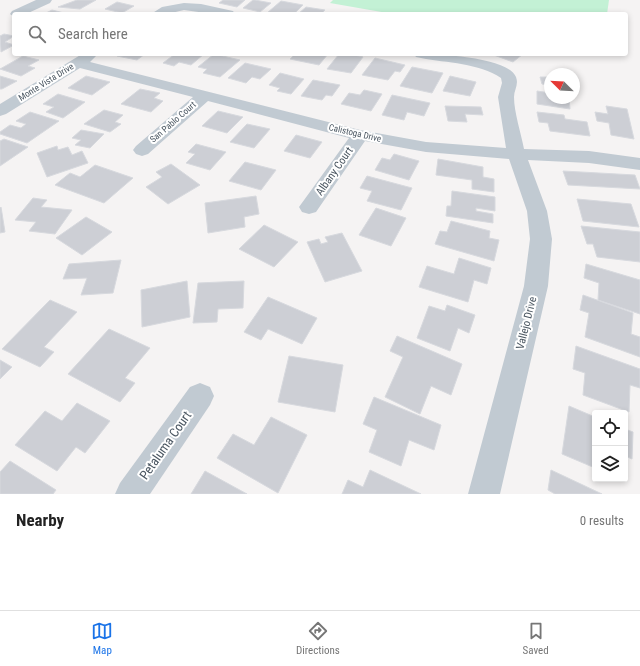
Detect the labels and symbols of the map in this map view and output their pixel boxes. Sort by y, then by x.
street label: Monte Vista Drive [17,61,75,103]
north arrow [544,68,580,104]
street label: San Pablo Court [148,99,198,145]
street label: Calistoga Drive [328,122,382,144]
street label: Albany Court [313,145,356,198]
street label: Vallejo Drive [514,295,539,351]
street label: Petaluma Court [136,408,195,482]

